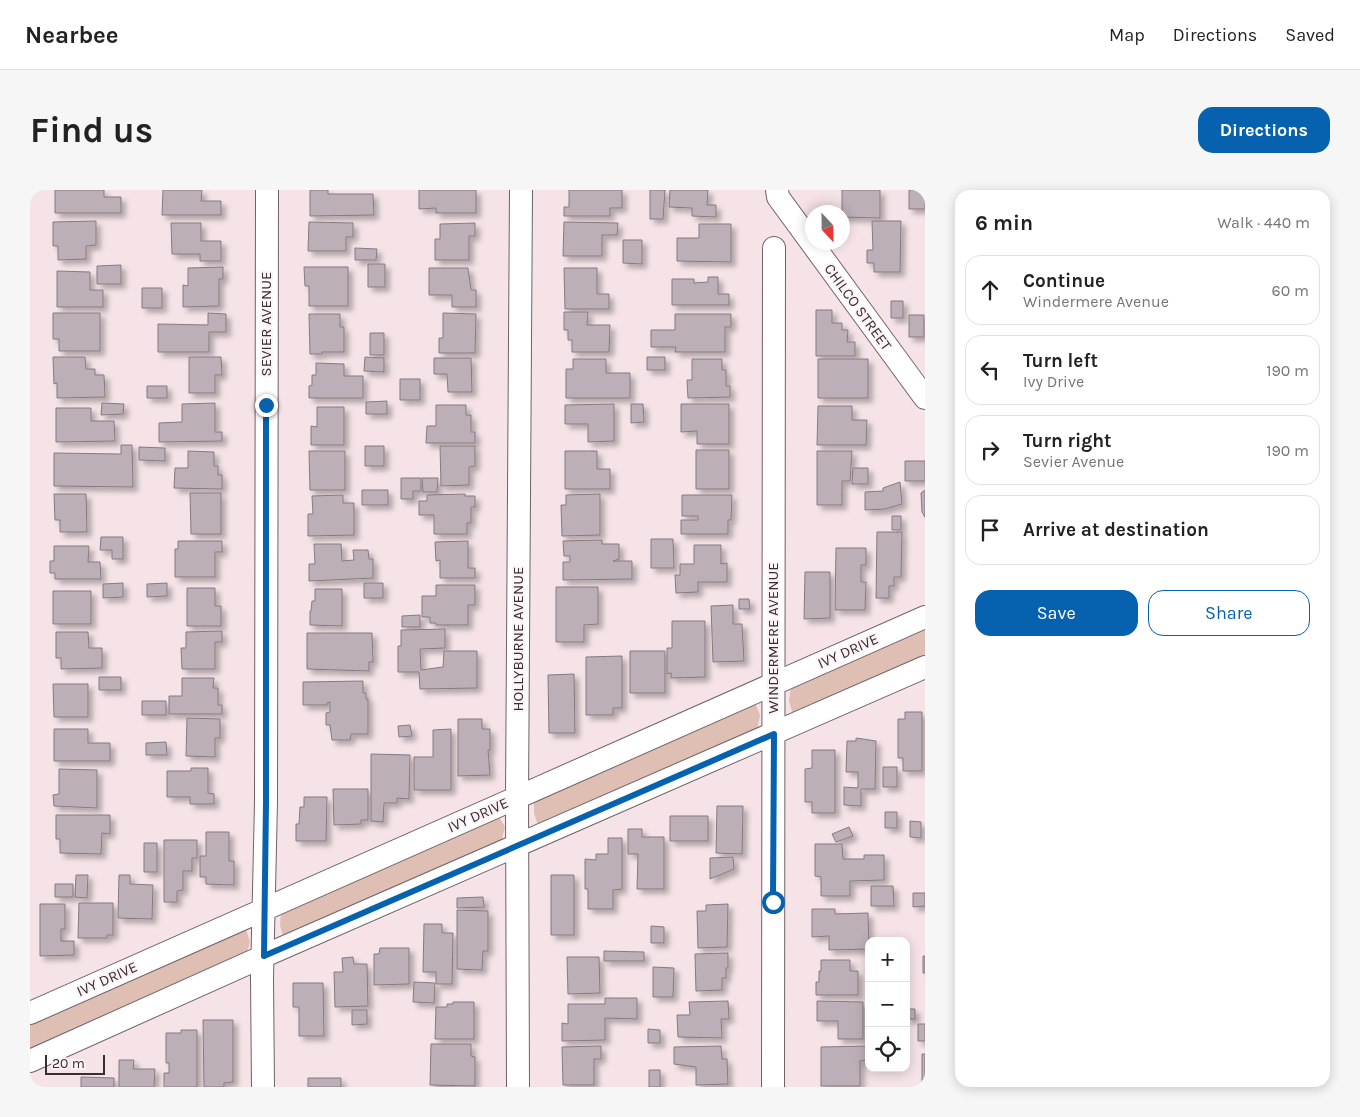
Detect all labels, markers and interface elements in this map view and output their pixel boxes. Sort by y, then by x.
text: Nearbee [25,21,119,49]
text: Map [1109,24,1145,46]
text: Directions [1173,24,1257,46]
text: Saved [1285,24,1335,46]
button: Directions [1198,107,1330,153]
text: Find us [30,110,153,151]
north arrow [805,205,850,250]
text: 6 min [975,211,1033,235]
text: Walk · 440 m [1217,213,1310,232]
street label: CHILCO STREET [820,260,896,354]
text: Continue [1023,270,1105,292]
street label: SEVIER AVENUE [257,272,275,376]
icon: ahead [976,276,1004,304]
text: 60 m [1272,281,1309,300]
text: Windermere Avenue [1023,292,1169,311]
text: Turn left [1023,350,1098,372]
icon: left [976,356,1004,384]
text: 190 m [1266,361,1309,380]
text: Ivy Drive [1023,372,1084,391]
route end [255,394,278,417]
text: Turn right [1023,430,1112,452]
icon: right [976,436,1004,464]
text: 190 m [1266,441,1309,460]
text: Sevier Avenue [1023,452,1124,471]
icon: arrive [976,516,1004,544]
text: Arrive at destination [1023,519,1209,541]
street label: WINDERMERE AVENUE [764,562,782,714]
street label: HOLLYBURNE AVENUE [509,566,527,712]
button: Save [975,590,1138,636]
button: Share [1148,590,1310,636]
street label: IVY DRIVE [815,630,881,672]
street label: IVY DRIVE [445,794,511,836]
route start [762,891,785,914]
map controls [865,937,910,1072]
button: + [865,937,910,982]
street label: IVY DRIVE [74,958,140,1000]
button: − [865,982,910,1027]
button: locate [865,1027,910,1072]
scale bar [45,1052,105,1075]
text: 20 m [52,1055,85,1072]

